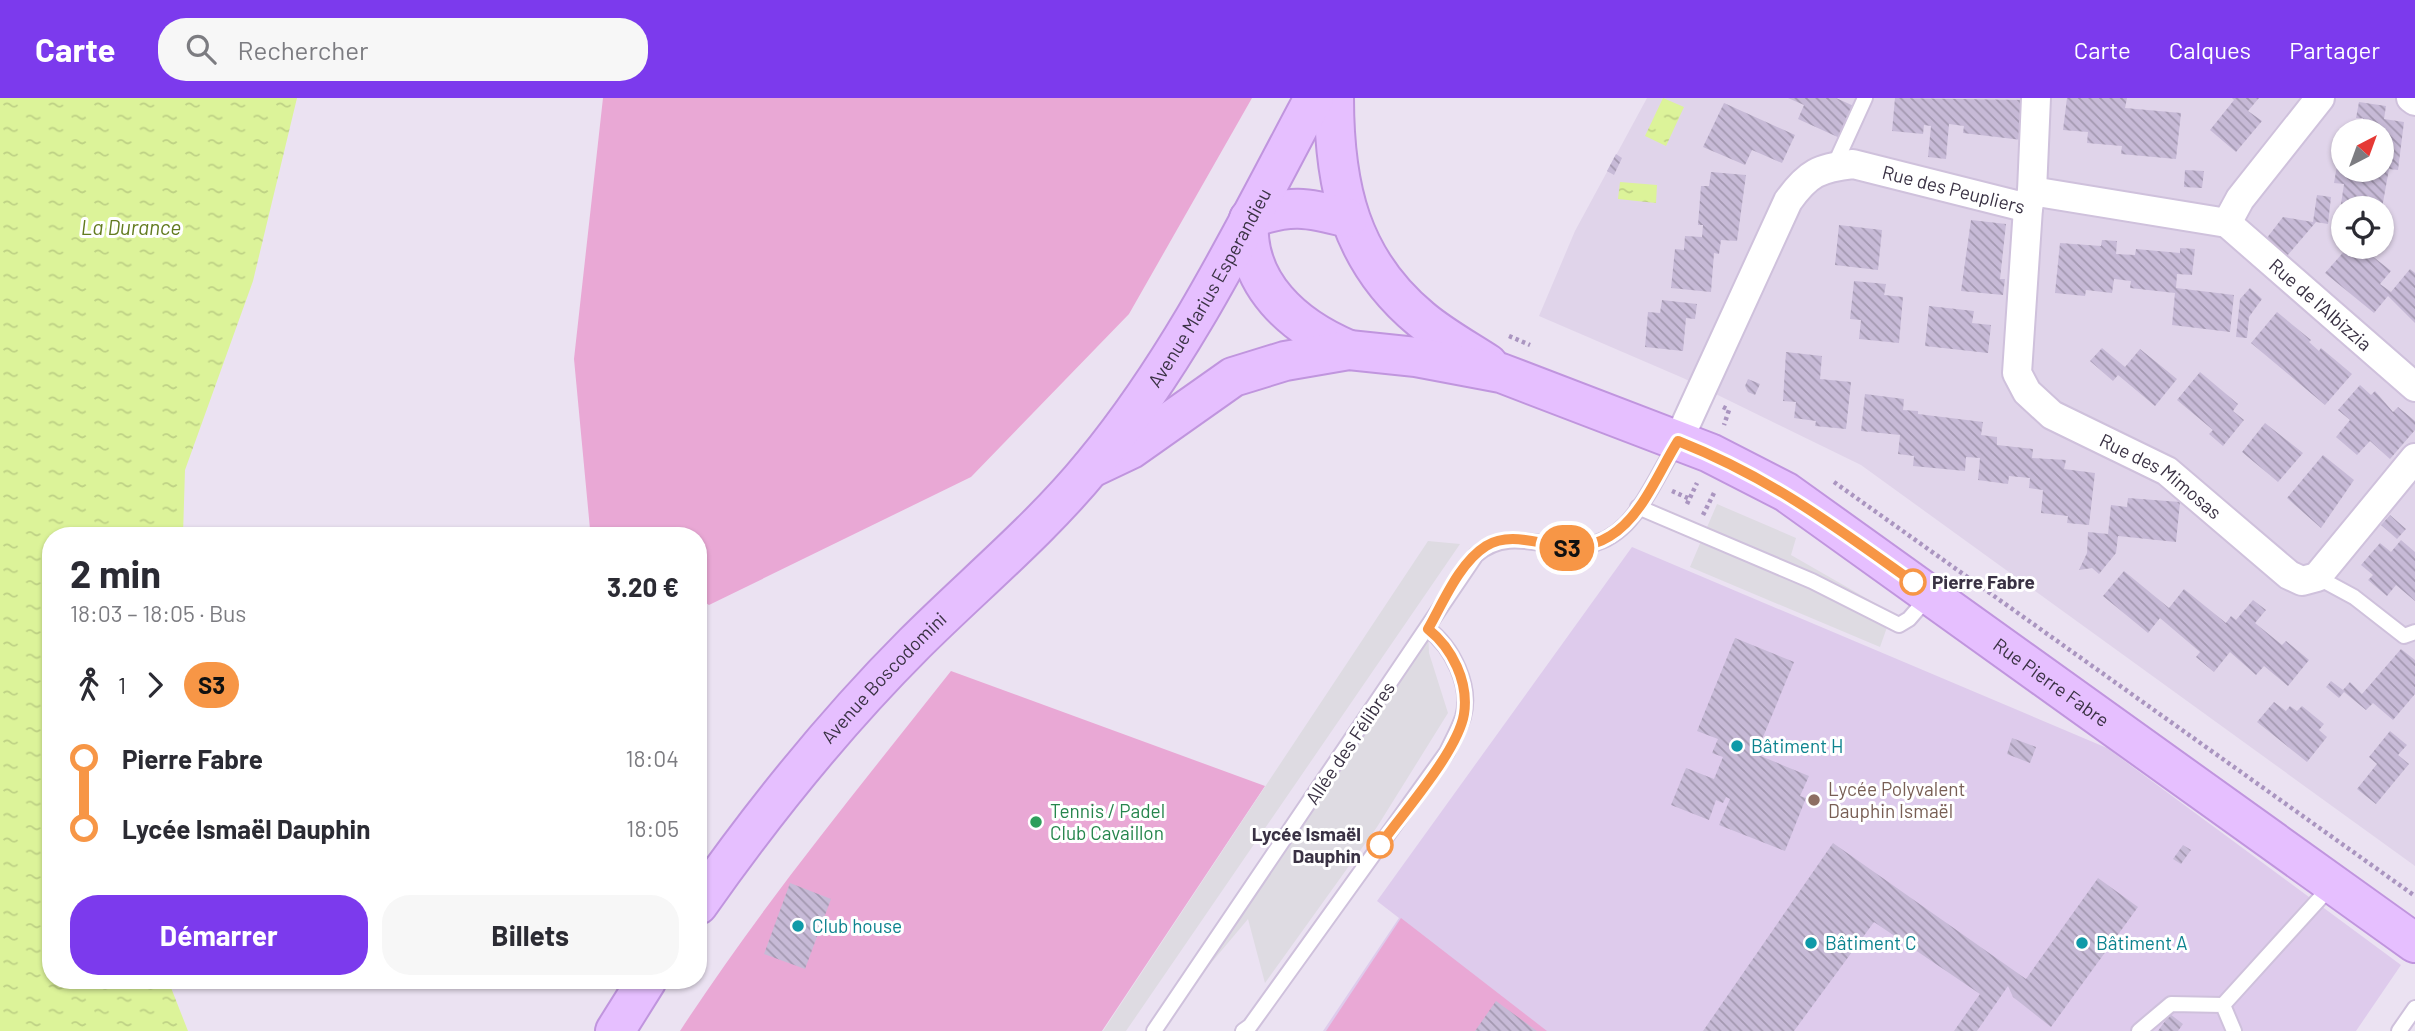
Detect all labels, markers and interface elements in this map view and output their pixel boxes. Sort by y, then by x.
search box [158,18,648,81]
text: Carte [35,29,116,69]
icon: search [182,30,220,68]
text: Rechercher [238,34,368,65]
text: Carte [2074,35,2131,64]
text: Calques [2169,35,2251,64]
text: Partager [2289,35,2380,64]
north arrow [2331,119,2394,182]
map controls [2331,119,2394,259]
street label: Rue des Peupliers [1880,160,2027,218]
street label: Avenue Marius Esperandieu [1142,184,1275,391]
button: locate [2331,196,2394,259]
water label: La Durance [81,214,181,239]
street label: Rue de l'Albizzia [2265,253,2377,355]
street label: Rue des Mimosas [2096,428,2227,524]
line badge: S3 [1536,525,1598,571]
text: S3 [1553,533,1581,562]
text: 2 min [70,550,161,596]
marker: Pierre Fabre [1900,569,1926,595]
place label: Pierre Fabre [1932,570,2035,593]
text: 3.20 € [607,571,679,602]
text: 18:03 – 18:05 · Bus [70,599,246,627]
street label: Avenue Boscodomini [816,607,951,748]
street label: Rue Pierre Fabre [1989,633,2114,731]
icon: walk [70,666,108,704]
icon: forward [136,666,174,704]
text: S3 [198,670,225,699]
text: 1 [118,671,126,699]
street label: Allée des Félibres [1300,677,1399,809]
place label: Bâtiment H [1751,734,1843,757]
marker: Bâtiment H [1729,738,1745,754]
text: Pierre Fabre [122,743,263,774]
text: 18:04 [626,744,679,772]
place label: Lycée Polyvalent Dauphin Ismaël [1828,777,1965,822]
marker: Lycée Polyvalent Dauphin Ismaël [1806,792,1822,808]
place label: Tennis / Padel Club Cavaillon [1050,799,1165,844]
text: Lycée Ismaël Dauphin [122,813,370,844]
text: 18:05 [626,814,679,842]
marker: Tennis / Padel Club Cavaillon [1028,814,1044,830]
place label: Lycée Ismaël Dauphin [1252,822,1361,867]
marker: Lycée Ismaël Dauphin [1367,832,1393,858]
button: Démarrer [70,895,368,975]
button: Billets [382,895,679,975]
place label: Club house [812,914,902,937]
marker: Club house [790,918,806,934]
place label: Bâtiment C [1825,931,1916,954]
place label: Bâtiment A [2096,931,2187,954]
marker: Bâtiment C [1803,935,1819,951]
marker: Bâtiment A [2074,935,2090,951]

